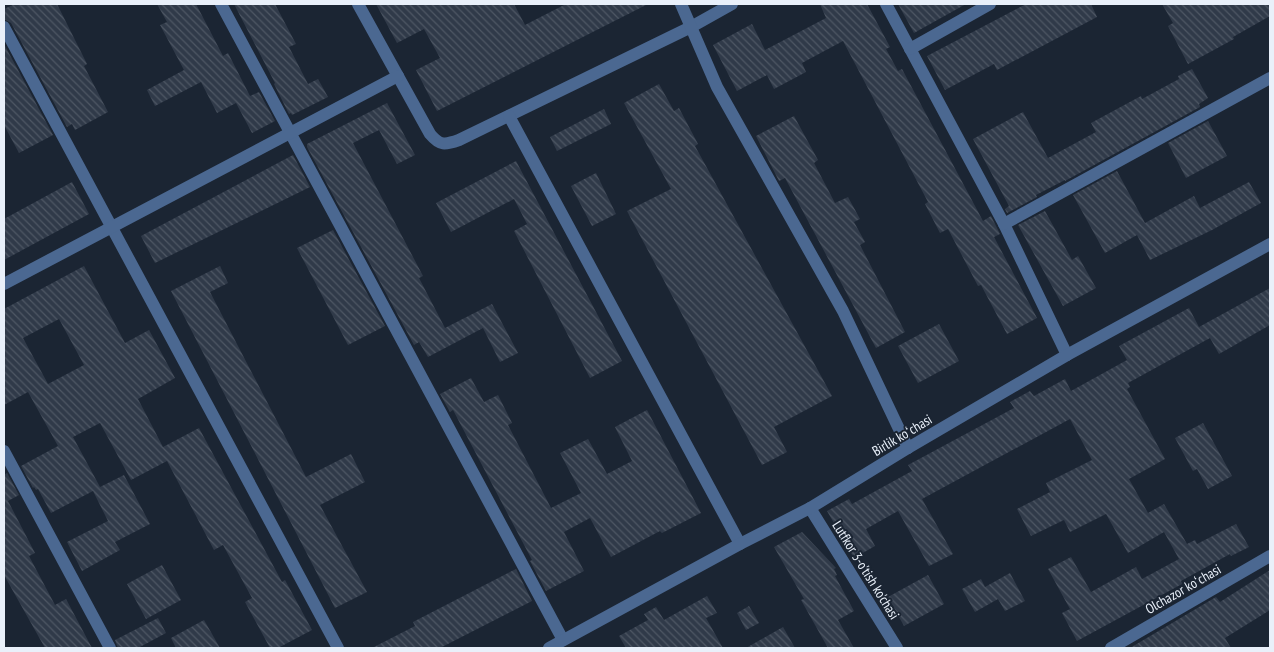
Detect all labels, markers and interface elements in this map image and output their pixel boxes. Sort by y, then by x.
street label: Birlik koʻchasi [869,410,935,460]
street label: Lutfkor 3-o'tish ko'chasi [828,517,904,623]
street label: Olchazor koʻchasi [1142,560,1224,618]

